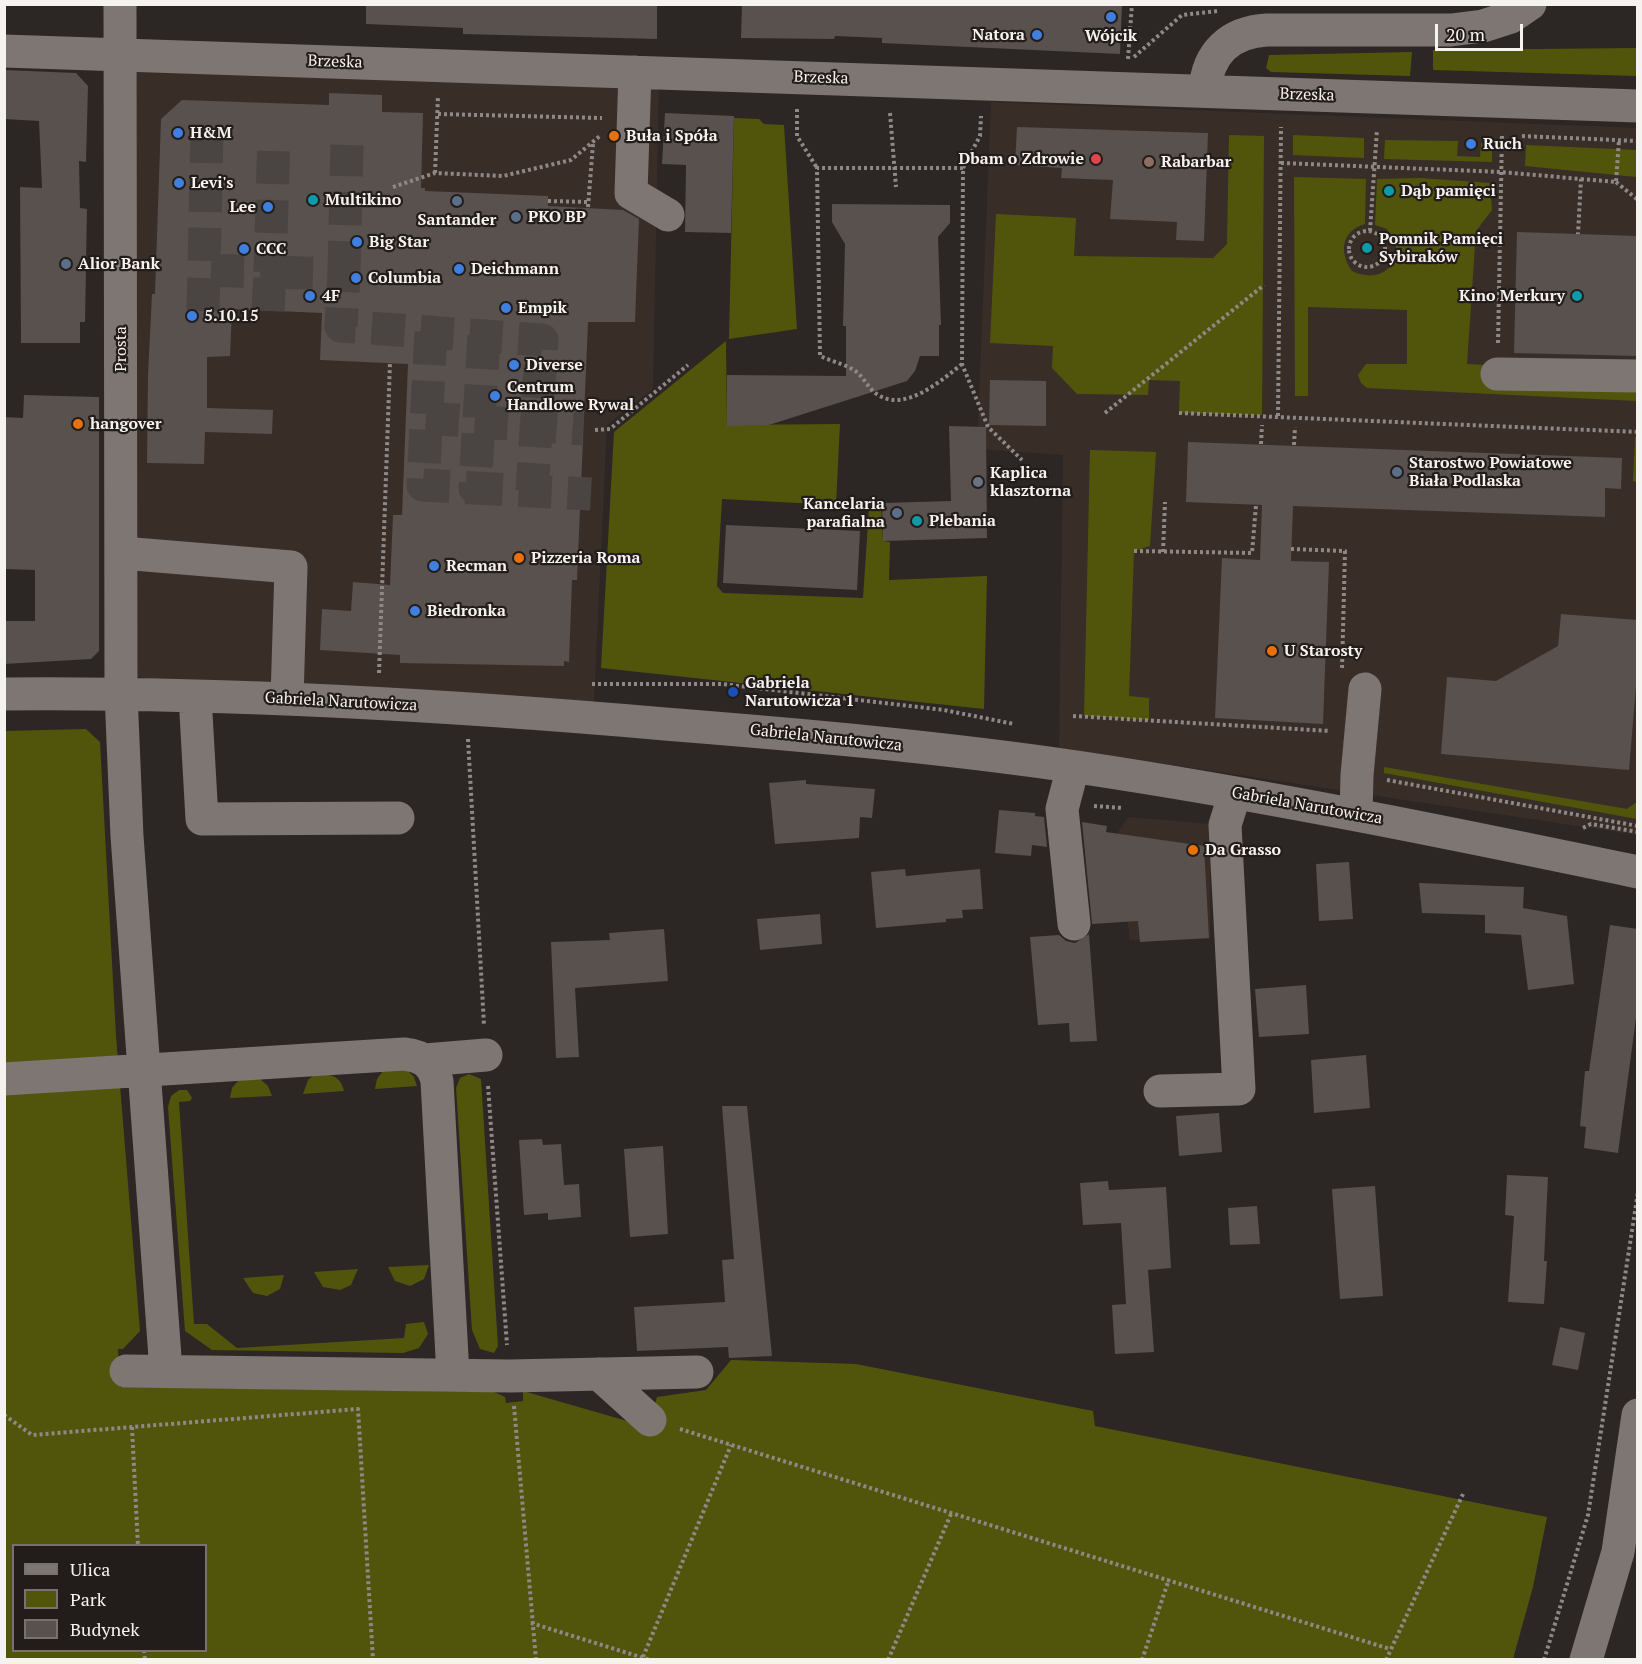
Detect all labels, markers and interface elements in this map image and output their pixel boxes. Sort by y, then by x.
marker: Wójcik [1104,10,1118,24]
scale bar [1438,12,1526,50]
text: 20 m [1446,22,1485,46]
place label: Natora [972,25,1025,45]
place label: Wójcik [1085,26,1137,46]
marker: Natora [1030,28,1044,42]
street label: Brzeska [307,51,363,73]
street label: Brzeska [793,67,849,89]
street label: Brzeska [1279,84,1335,106]
place label: H&M [190,123,232,143]
marker: H&M [171,126,185,140]
place label: Buła i Spóła [626,126,718,146]
marker: Buła i Spóła [607,129,621,143]
place label: Ruch [1483,134,1522,154]
marker: Ruch [1464,137,1478,151]
place label: Dbam o Zdrowie [959,149,1084,169]
marker: Dbam o Zdrowie [1089,152,1103,166]
place label: Rabarbar [1161,152,1231,172]
marker: Rabarbar [1142,155,1156,169]
place label: Levi's [191,173,233,193]
marker: Levi's [172,176,186,190]
place label: Dąb pamięci [1401,181,1496,201]
marker: Dąb pamięci [1382,184,1396,198]
place label: Multikino [325,190,401,210]
marker: Multikino [306,193,320,207]
marker: Santander [450,194,464,208]
place label: Lee [229,197,256,217]
marker: Lee [261,200,275,214]
place label: PKO BP [528,207,586,227]
place label: Santander [418,210,496,230]
marker: PKO BP [509,210,523,224]
place label: Pomnik Pamięci Sybiraków [1379,229,1503,267]
place label: Big Star [369,232,429,252]
marker: Big Star [350,235,364,249]
place label: CCC [256,239,287,259]
marker: Pomnik Pamięci Sybiraków [1360,241,1374,255]
marker: CCC [237,242,251,256]
place label: Alior Bank [78,254,160,274]
marker: Alior Bank [59,257,73,271]
place label: Deichmann [471,259,559,279]
marker: Deichmann [452,262,466,276]
place label: Columbia [368,268,441,288]
marker: Columbia [349,271,363,285]
place label: 4F [322,286,340,306]
place label: Kino Merkury [1459,286,1565,306]
marker: 4F [303,289,317,303]
marker: Kino Merkury [1570,289,1584,303]
place label: Empik [518,298,567,318]
marker: Empik [499,301,513,315]
place label: 5.10.15 [204,306,259,326]
marker: 5.10.15 [185,309,199,323]
street label: Prosta [111,326,131,372]
place label: Diverse [526,355,583,375]
marker: Diverse [507,358,521,372]
place label: Centrum Handlowe Rywal [507,377,634,415]
marker: Centrum Handlowe Rywal [488,389,502,403]
place label: hangover [90,414,162,434]
marker: hangover [71,417,85,431]
place label: Starostwo Powiatowe Biała Podlaska [1409,453,1572,491]
place label: Kaplica klasztorna [990,463,1071,501]
marker: Starostwo Powiatowe Biała Podlaska [1390,465,1404,479]
marker: Kaplica klasztorna [971,475,985,489]
place label: Kancelaria parafialna [803,494,885,532]
marker: Kancelaria parafialna [890,506,904,520]
place label: Plebania [929,511,996,531]
marker: Plebania [910,514,924,528]
place label: Pizzeria Roma [531,548,641,568]
marker: Pizzeria Roma [512,551,526,565]
place label: Recman [446,556,507,576]
marker: Recman [427,559,441,573]
place label: Biedronka [427,601,506,621]
marker: Biedronka [408,604,422,618]
place label: U Starosty [1284,641,1362,661]
marker: U Starosty [1265,644,1279,658]
place label: Gabriela Narutowicza 1 [745,673,854,711]
marker: Gabriela Narutowicza 1 [726,685,740,699]
street label: Gabriela Narutowicza [264,688,418,716]
street label: Gabriela Narutowicza [749,720,903,756]
street label: Gabriela Narutowicza [1230,783,1384,829]
place label: Da Grasso [1205,840,1281,860]
marker: Da Grasso [1186,843,1200,857]
legend [12,1544,207,1652]
text: Ulica [70,1557,110,1581]
text: Park [70,1587,106,1611]
text: Budynek [70,1617,140,1641]

